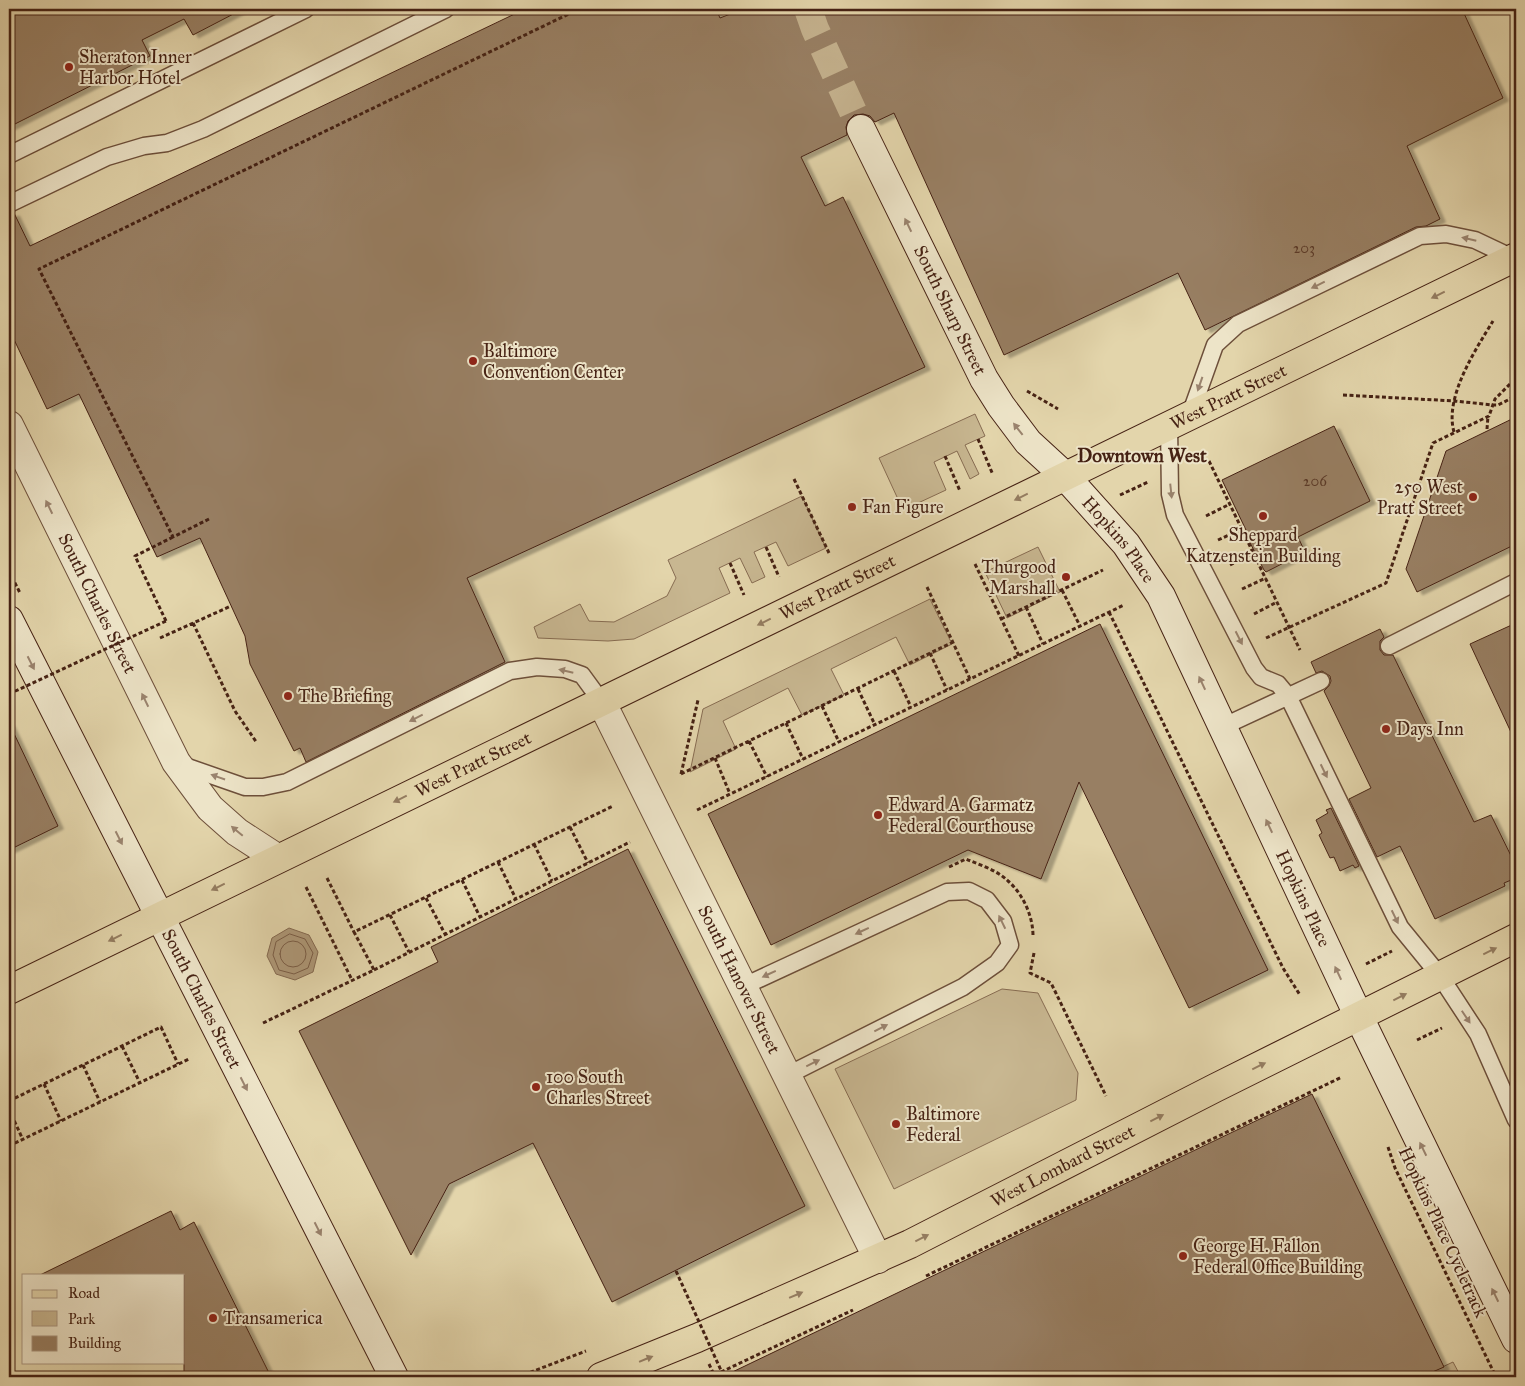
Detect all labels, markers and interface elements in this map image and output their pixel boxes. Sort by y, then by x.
place label: Sheraton Inner Harbor Hotel [79,46,192,89]
marker: Sheraton Inner Harbor Hotel [63,61,75,73]
one-way arrow [904,218,912,232]
one-way arrow [1461,235,1476,243]
house number: 203 [1293,239,1315,257]
street label: South Sharp Street [909,242,992,379]
one-way arrow [1311,281,1325,289]
one-way arrow [1431,291,1445,299]
place label: Baltimore Convention Center [483,340,624,383]
marker: Baltimore Convention Center [467,355,479,367]
street label: West Pratt Street [1167,359,1291,434]
one-way arrow [1196,377,1204,392]
one-way arrow [1012,423,1023,436]
district label: Downtown West [1077,444,1207,467]
house number: 206 [1303,472,1328,490]
place label: 250 West Pratt Street [1377,476,1464,519]
one-way arrow [1167,484,1175,500]
marker: 250 West Pratt Street [1467,491,1479,503]
street label: Hopkins Place [1077,492,1160,587]
one-way arrow [1014,493,1028,501]
place label: Fan Figure [862,496,944,519]
one-way arrow [45,500,53,514]
marker: Fan Figure [846,501,858,513]
marker: Sheppard Katzenstein Building [1257,510,1269,522]
place label: Sheppard Katzenstein Building [1186,524,1341,568]
street label: South Charles Street [53,530,142,678]
street label: West Pratt Street [775,549,900,625]
place label: Thurgood Marshall [982,556,1056,599]
marker: Thurgood Marshall [1060,571,1072,583]
one-way arrow [757,617,772,626]
one-way arrow [1235,631,1243,645]
one-way arrow [27,656,35,670]
one-way arrow [559,667,574,675]
one-way arrow [1197,676,1205,690]
place label: The Briefing [298,685,392,708]
marker: The Briefing [282,690,294,702]
one-way arrow [141,693,149,707]
one-way arrow [409,714,423,722]
place label: Days Inn [1396,718,1464,740]
marker: Days Inn [1380,723,1392,735]
street label: West Pratt Street [411,726,535,802]
one-way arrow [1321,764,1329,778]
one-way arrow [210,773,225,781]
place label: Edward A. Garmatz Federal Courthouse [888,794,1033,837]
one-way arrow [393,795,407,803]
marker: Edward A. Garmatz Federal Courthouse [872,809,884,821]
one-way arrow [1264,819,1272,833]
one-way arrow [232,825,244,837]
one-way arrow [115,831,123,845]
street label: Hopkins Place [1271,846,1336,951]
one-way arrow [211,884,225,892]
street label: South Hanover Street [693,902,786,1058]
one-way arrow [1391,910,1399,924]
one-way arrow [997,915,1006,930]
street label: South Charles Street [157,925,247,1073]
one-way arrow [855,928,869,936]
one-way arrow [108,934,122,942]
one-way arrow [1483,946,1498,955]
one-way arrow [1334,966,1342,980]
one-way arrow [762,970,777,979]
one-way arrow [1392,992,1407,1001]
one-way arrow [1461,1011,1471,1024]
one-way arrow [874,1024,888,1032]
one-way arrow [805,1059,820,1067]
one-way arrow [1252,1062,1266,1070]
place label: 100 South Charles Street [546,1066,651,1109]
one-way arrow [240,1077,248,1092]
marker: 100 South Charles Street [530,1081,542,1093]
place label: Baltimore Federal [906,1103,980,1146]
one-way arrow [1150,1113,1164,1121]
marker: Baltimore Federal [890,1118,902,1130]
street label: West Lombard Street [987,1120,1139,1212]
one-way arrow [1419,1142,1427,1156]
street label: Hopkins Place Cycletrack [1394,1143,1493,1321]
one-way arrow [314,1222,322,1236]
one-way arrow [914,1234,929,1242]
place label: George H. Fallon Federal Office Building [1193,1235,1362,1279]
marker: George H. Fallon Federal Office Building [1177,1250,1189,1262]
legend [22,1274,185,1364]
text: Road [68,1284,100,1302]
one-way arrow [1491,1288,1499,1302]
one-way arrow [789,1291,803,1299]
place label: Transamerica [223,1307,323,1329]
text: Park [68,1310,95,1328]
marker: Transamerica [207,1312,219,1324]
text: Building [68,1334,122,1352]
one-way arrow [639,1355,654,1363]

